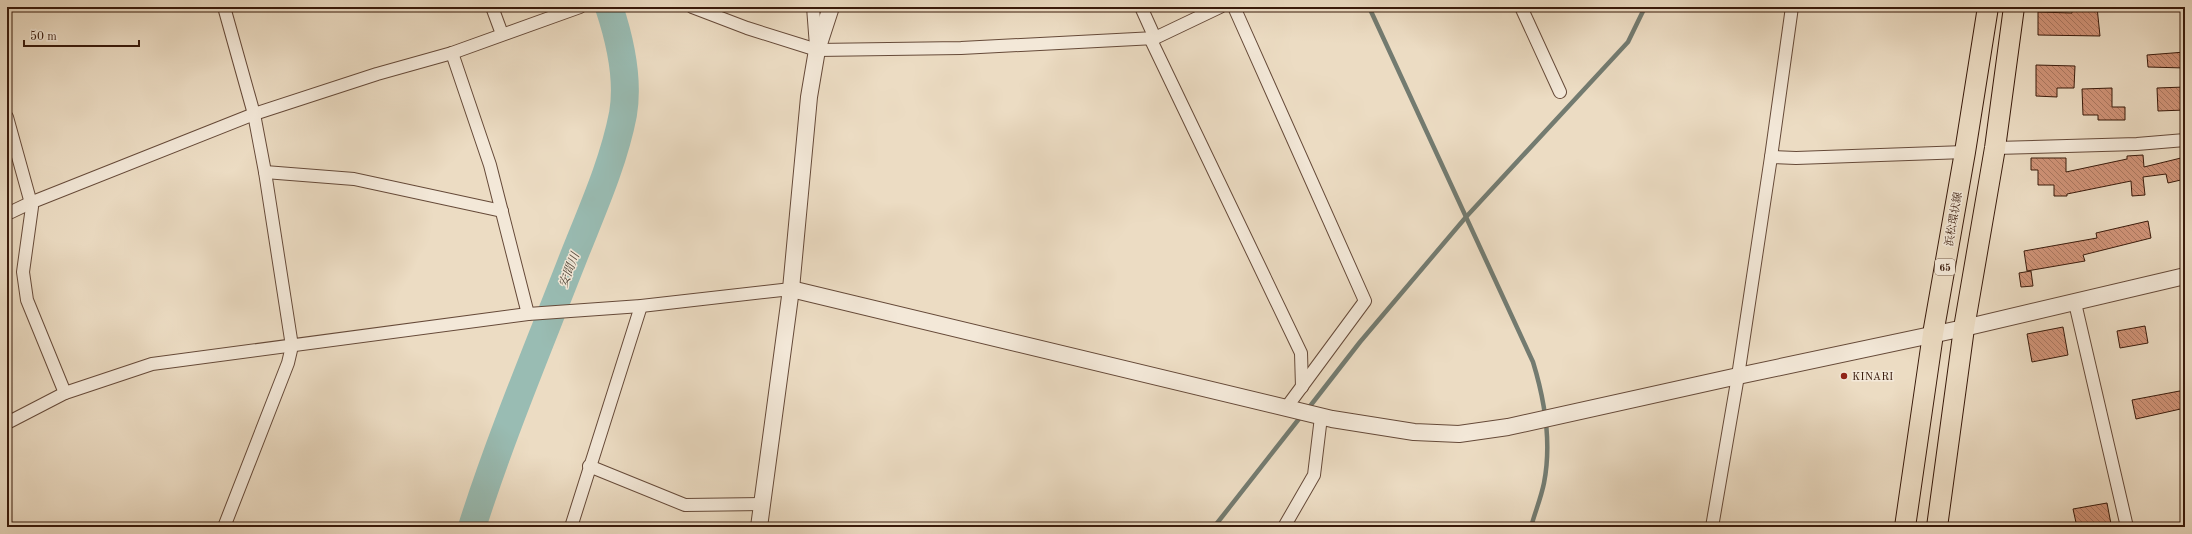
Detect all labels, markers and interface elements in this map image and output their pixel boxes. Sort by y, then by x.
scale bar [24,22,139,48]
text: 50 m [30,30,57,43]
street label: 浜松環状線 [1942,191,1965,247]
water label: 安間川 [556,249,583,289]
road number: 65 [1935,259,1955,275]
marker: KINARI [1839,371,1849,381]
place label: KINARI [1852,372,1893,383]

